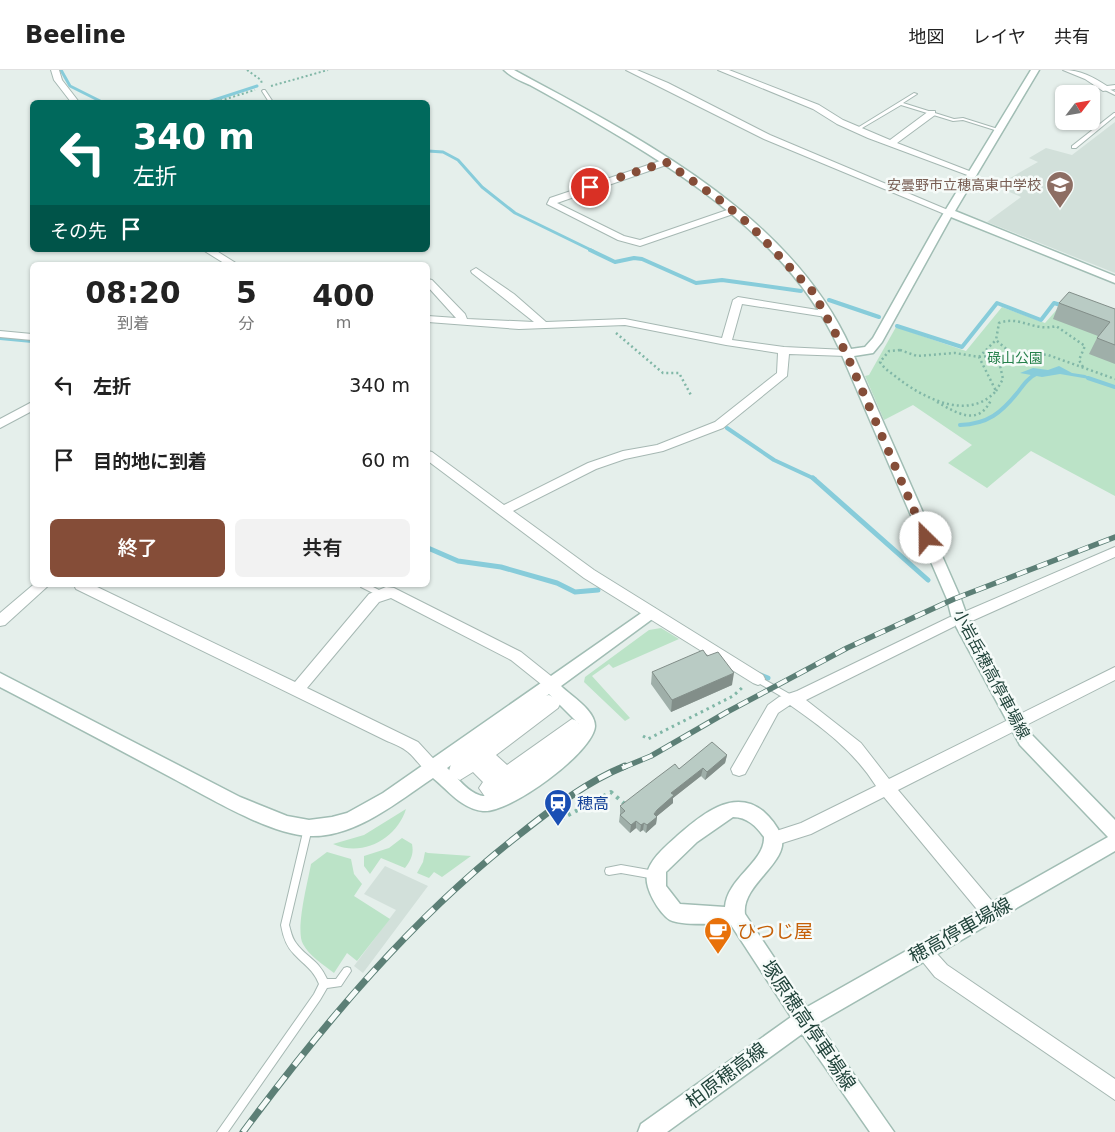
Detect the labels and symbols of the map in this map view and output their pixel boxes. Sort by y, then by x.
north arrow [1055,85,1100,130]
pin [569,166,611,208]
school or university icon: 安曇野市立穂高東中学校 [1045,170,1075,209]
place label: 安曇野市立穂高東中学校 [887,177,1041,193]
park label: 碌山公園 [987,350,1043,366]
position arrow [899,511,951,563]
street label: 小岩岳穂高停車場線 [949,606,1034,742]
station icon: 穂高 [543,788,573,827]
place label: 穂高 [577,794,609,813]
street label: 穂高停車場線 [905,893,1015,967]
cafe icon: ひつじ屋 [703,916,733,955]
place label: ひつじ屋 [737,920,813,942]
street label: 塚原穂高停車場線 [757,956,861,1094]
street label: 柏原穂高線 [681,1038,771,1112]

